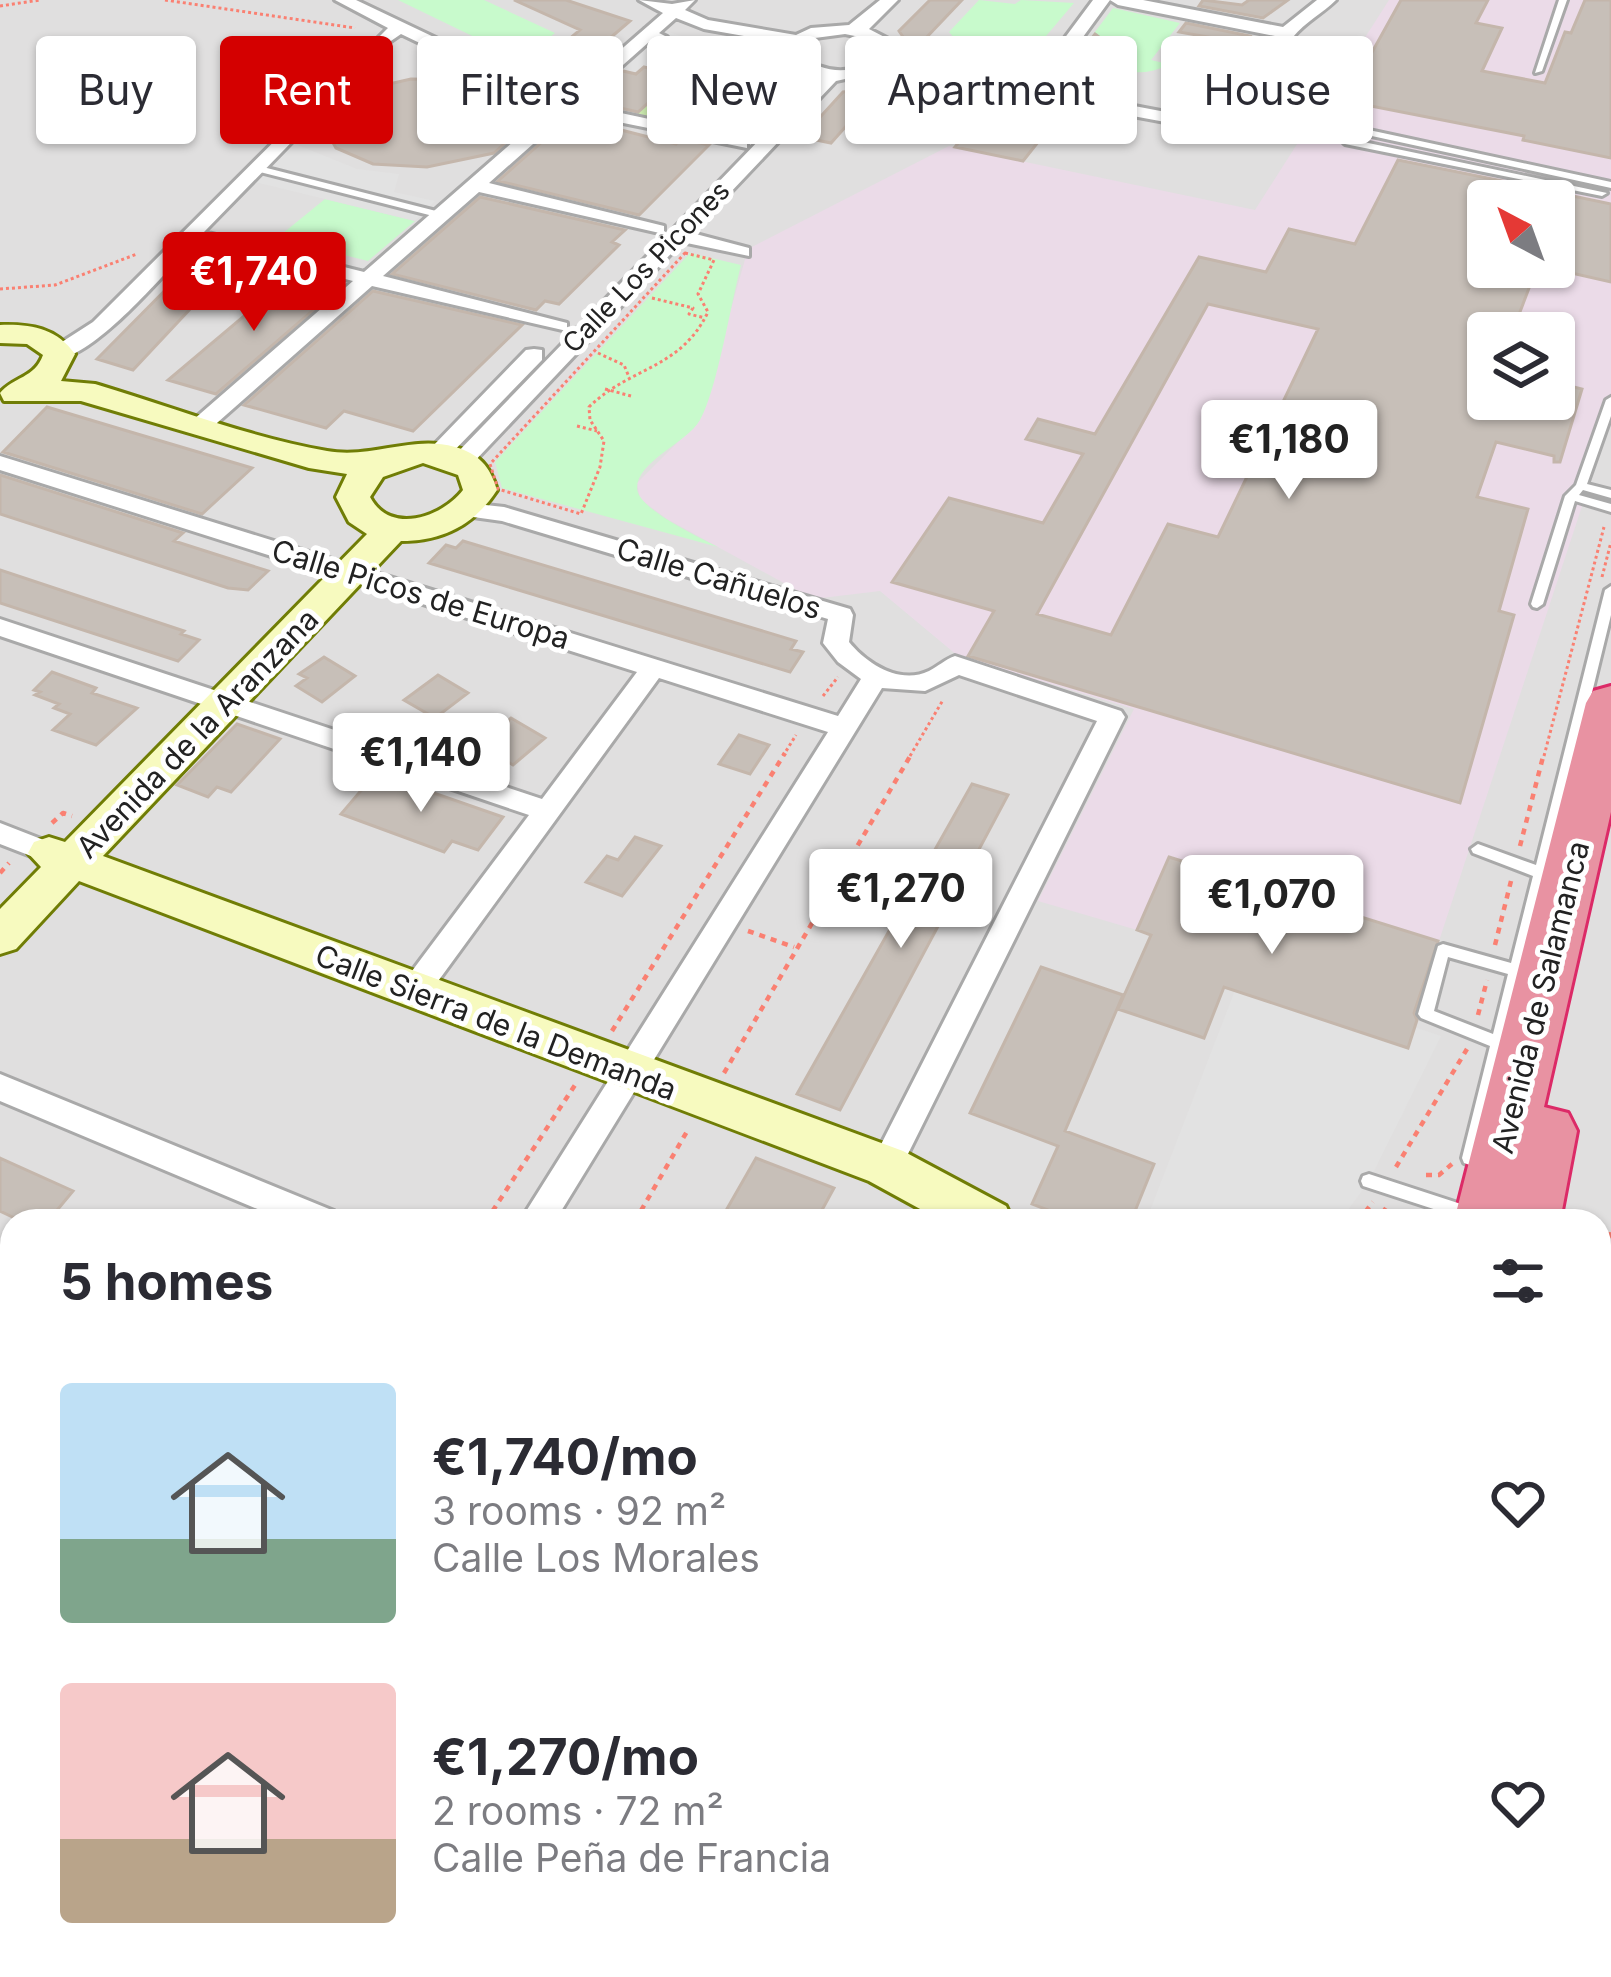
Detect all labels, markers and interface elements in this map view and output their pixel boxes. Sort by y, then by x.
chip: Buy [36,36,196,144]
chip: Rent [220,36,393,144]
chip: Filters [417,36,623,144]
chip: New [647,36,821,144]
chip: Apartment [845,36,1137,144]
chip: House [1161,36,1373,144]
street label: Calle Los Picones [556,174,736,360]
north arrow [1467,180,1575,288]
map controls [1467,180,1575,420]
pin: €1,740 [156,232,352,334]
text: €1,740 [190,247,318,294]
button: layers [1467,312,1575,420]
pin: €1,180 [1191,400,1387,502]
text: €1,180 [1228,415,1350,462]
street label: Calle Cañuelos [612,530,826,626]
street label: Calle Picos de Europa [268,532,574,656]
street label: Avenida de la Aranzana [69,601,325,865]
pin: €1,140 [323,713,519,815]
text: €1,140 [360,728,482,775]
street label: Avenida de Salamanca [1484,837,1596,1157]
pin: €1,270 [803,849,999,951]
pin: €1,070 [1174,855,1370,957]
text: €1,270 [836,864,966,911]
text: €1,070 [1207,870,1337,917]
street label: Calle Sierra de la Demanda [310,936,682,1108]
icon: filters [1485,1248,1551,1314]
text: 5 homes [60,1251,273,1312]
text: €1,740/mo [432,1426,698,1487]
icon: home [156,1431,300,1575]
icon: heart [1485,1470,1551,1536]
text: 3 rooms · 92 m² [432,1487,726,1534]
text: Calle Los Morales [432,1534,760,1581]
text: €1,270/mo [432,1726,699,1787]
icon: home [156,1731,300,1875]
icon: heart [1485,1770,1551,1836]
text: 2 rooms · 72 m² [432,1787,724,1834]
text: Calle Peña de Francia [432,1834,831,1881]

